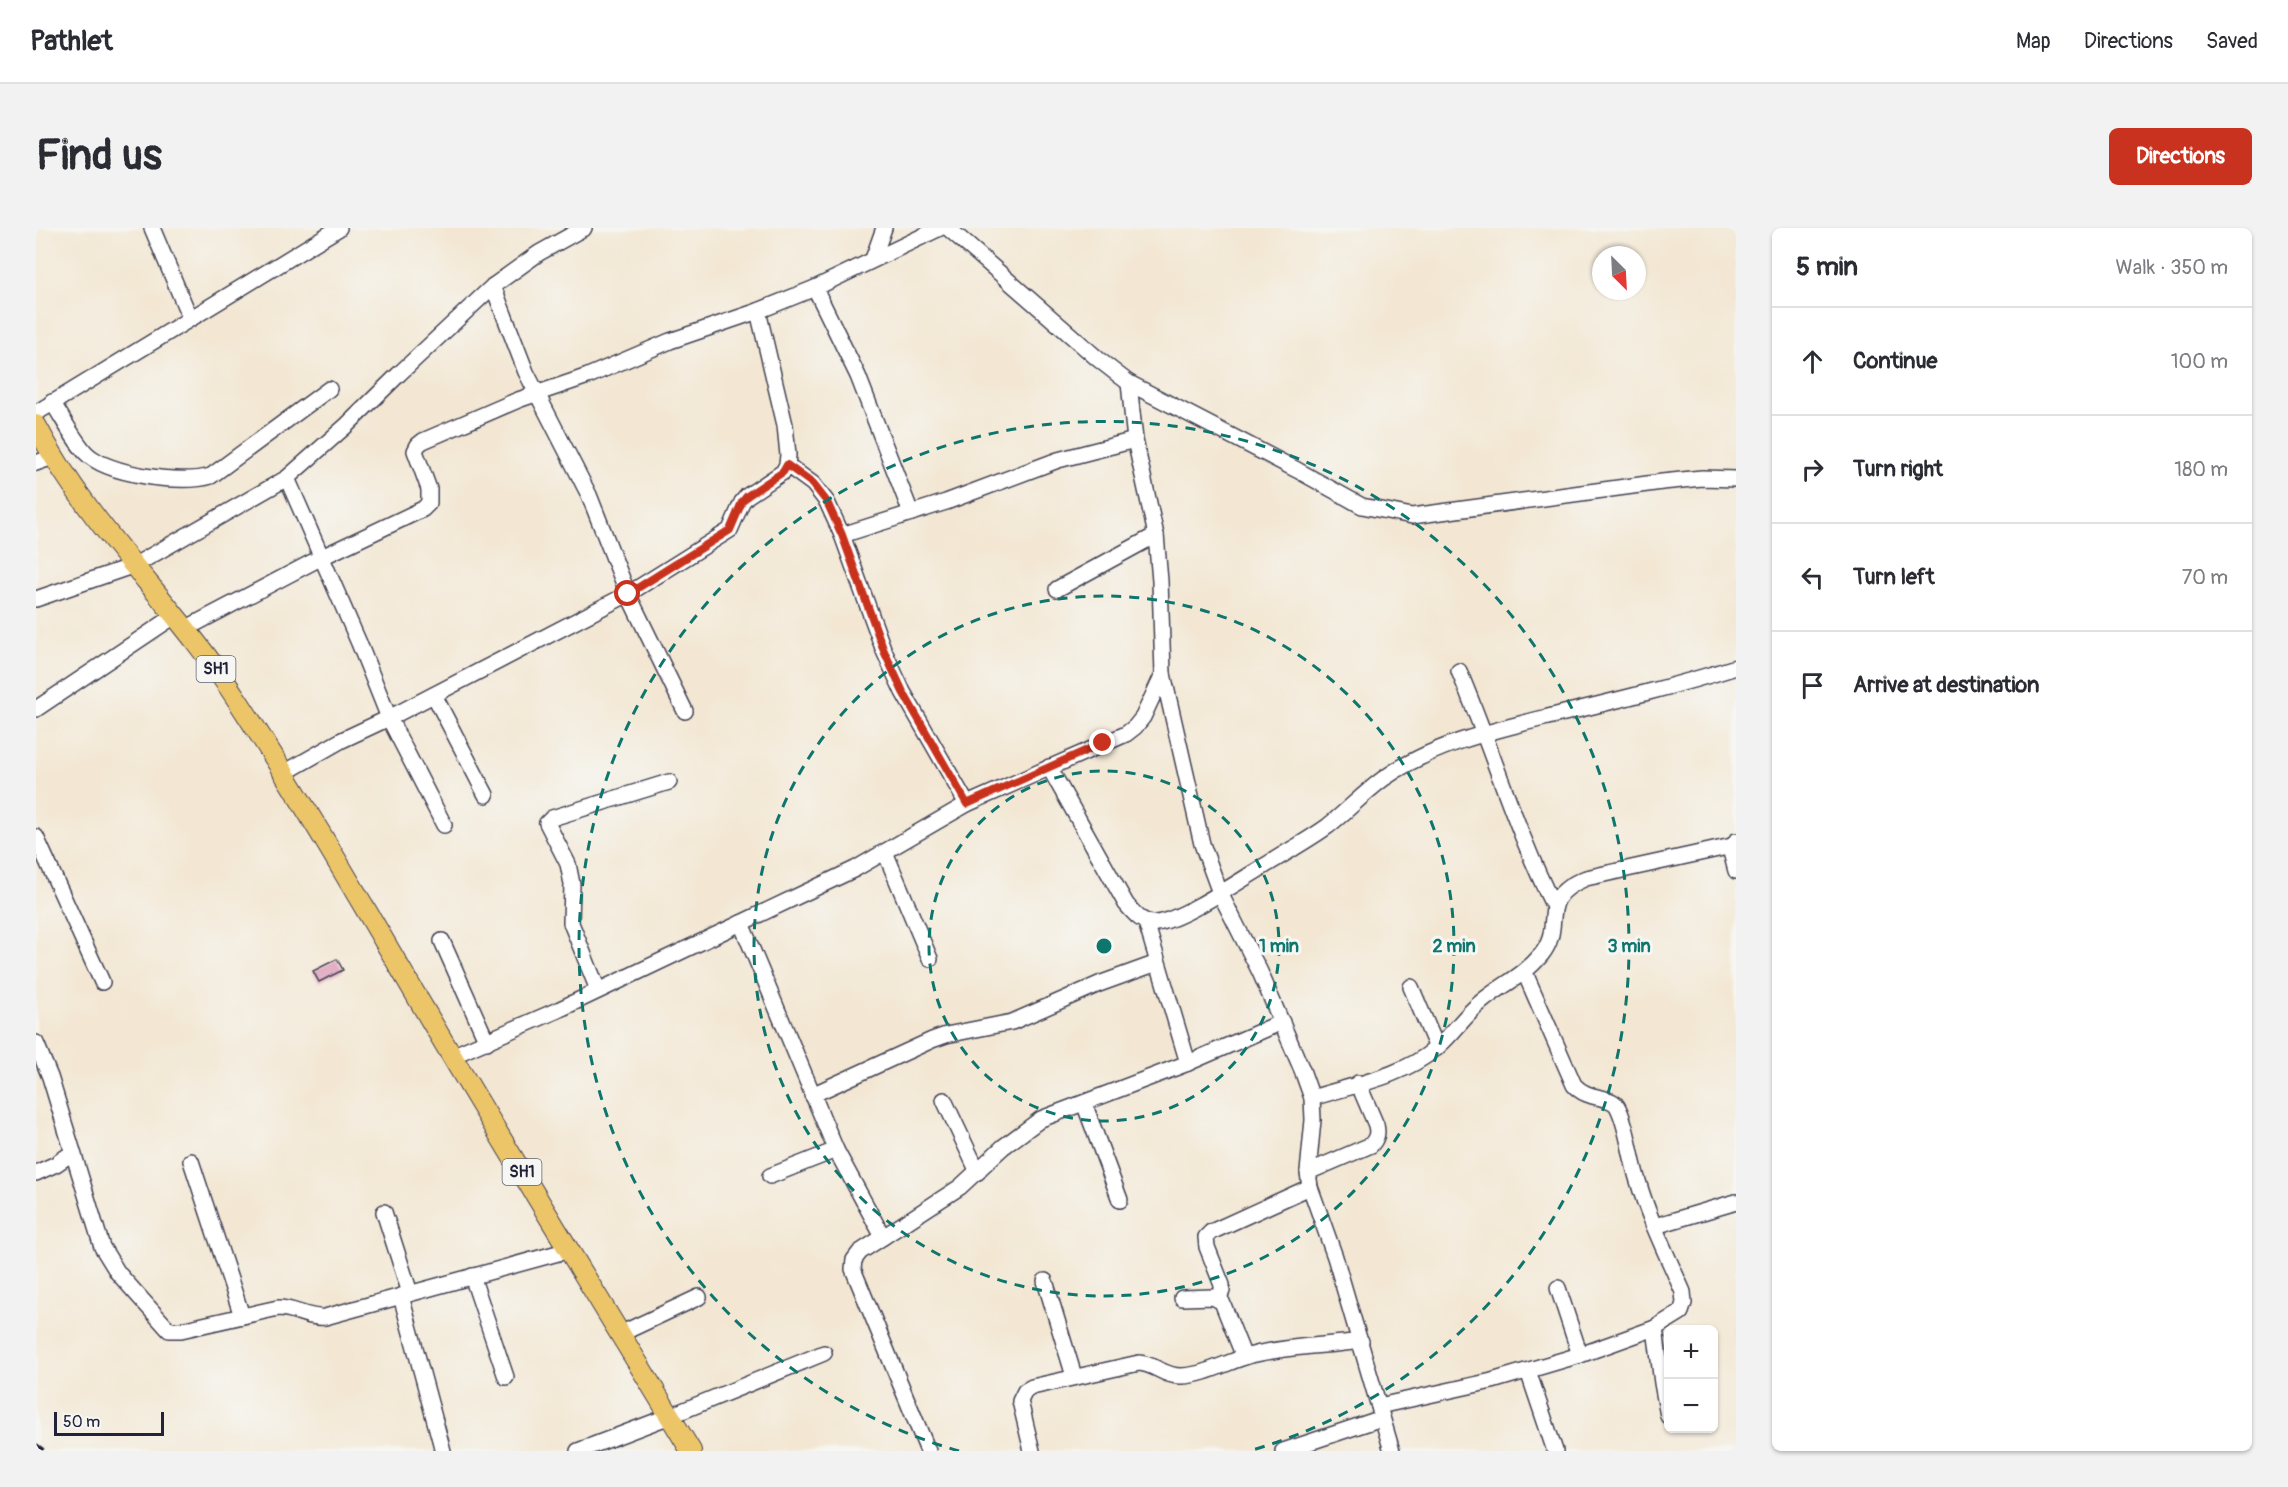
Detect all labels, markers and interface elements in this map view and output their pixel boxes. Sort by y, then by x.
text: Pathlet [30,24,113,59]
text: Map [2016,28,2051,55]
text: Directions [2084,28,2173,55]
text: Saved [2206,28,2258,55]
button: Directions [2109,128,2252,185]
text: Find us [36,130,162,182]
north arrow [1592,246,1646,300]
text: 5 min [1796,251,1858,283]
text: Walk · 350 m [2116,255,2228,280]
icon: ahead [1796,345,1829,378]
text: Continue [1853,347,1937,375]
text: 100 m [2171,349,2228,374]
icon: right [1796,453,1829,486]
text: Turn right [1853,455,1943,483]
text: 180 m [2174,457,2228,482]
icon: left [1796,561,1829,594]
text: Turn left [1853,563,1935,591]
text: 70 m [2182,565,2228,590]
route start [614,580,640,606]
road number: SH1 [196,656,236,682]
icon: arrive [1796,669,1829,702]
text: Arrive at destination [1853,671,2039,699]
route end [1089,729,1115,755]
text: 1 min [1259,935,1299,958]
text: 2 min [1432,935,1476,958]
text: 3 min [1607,935,1651,958]
centre of rings [1094,936,1114,956]
road number: SH1 [502,1159,542,1185]
map controls [1664,1325,1718,1433]
button: + [1664,1325,1718,1379]
button: − [1664,1379,1718,1433]
scale bar [54,1409,164,1436]
text: 50 m [63,1412,100,1432]

